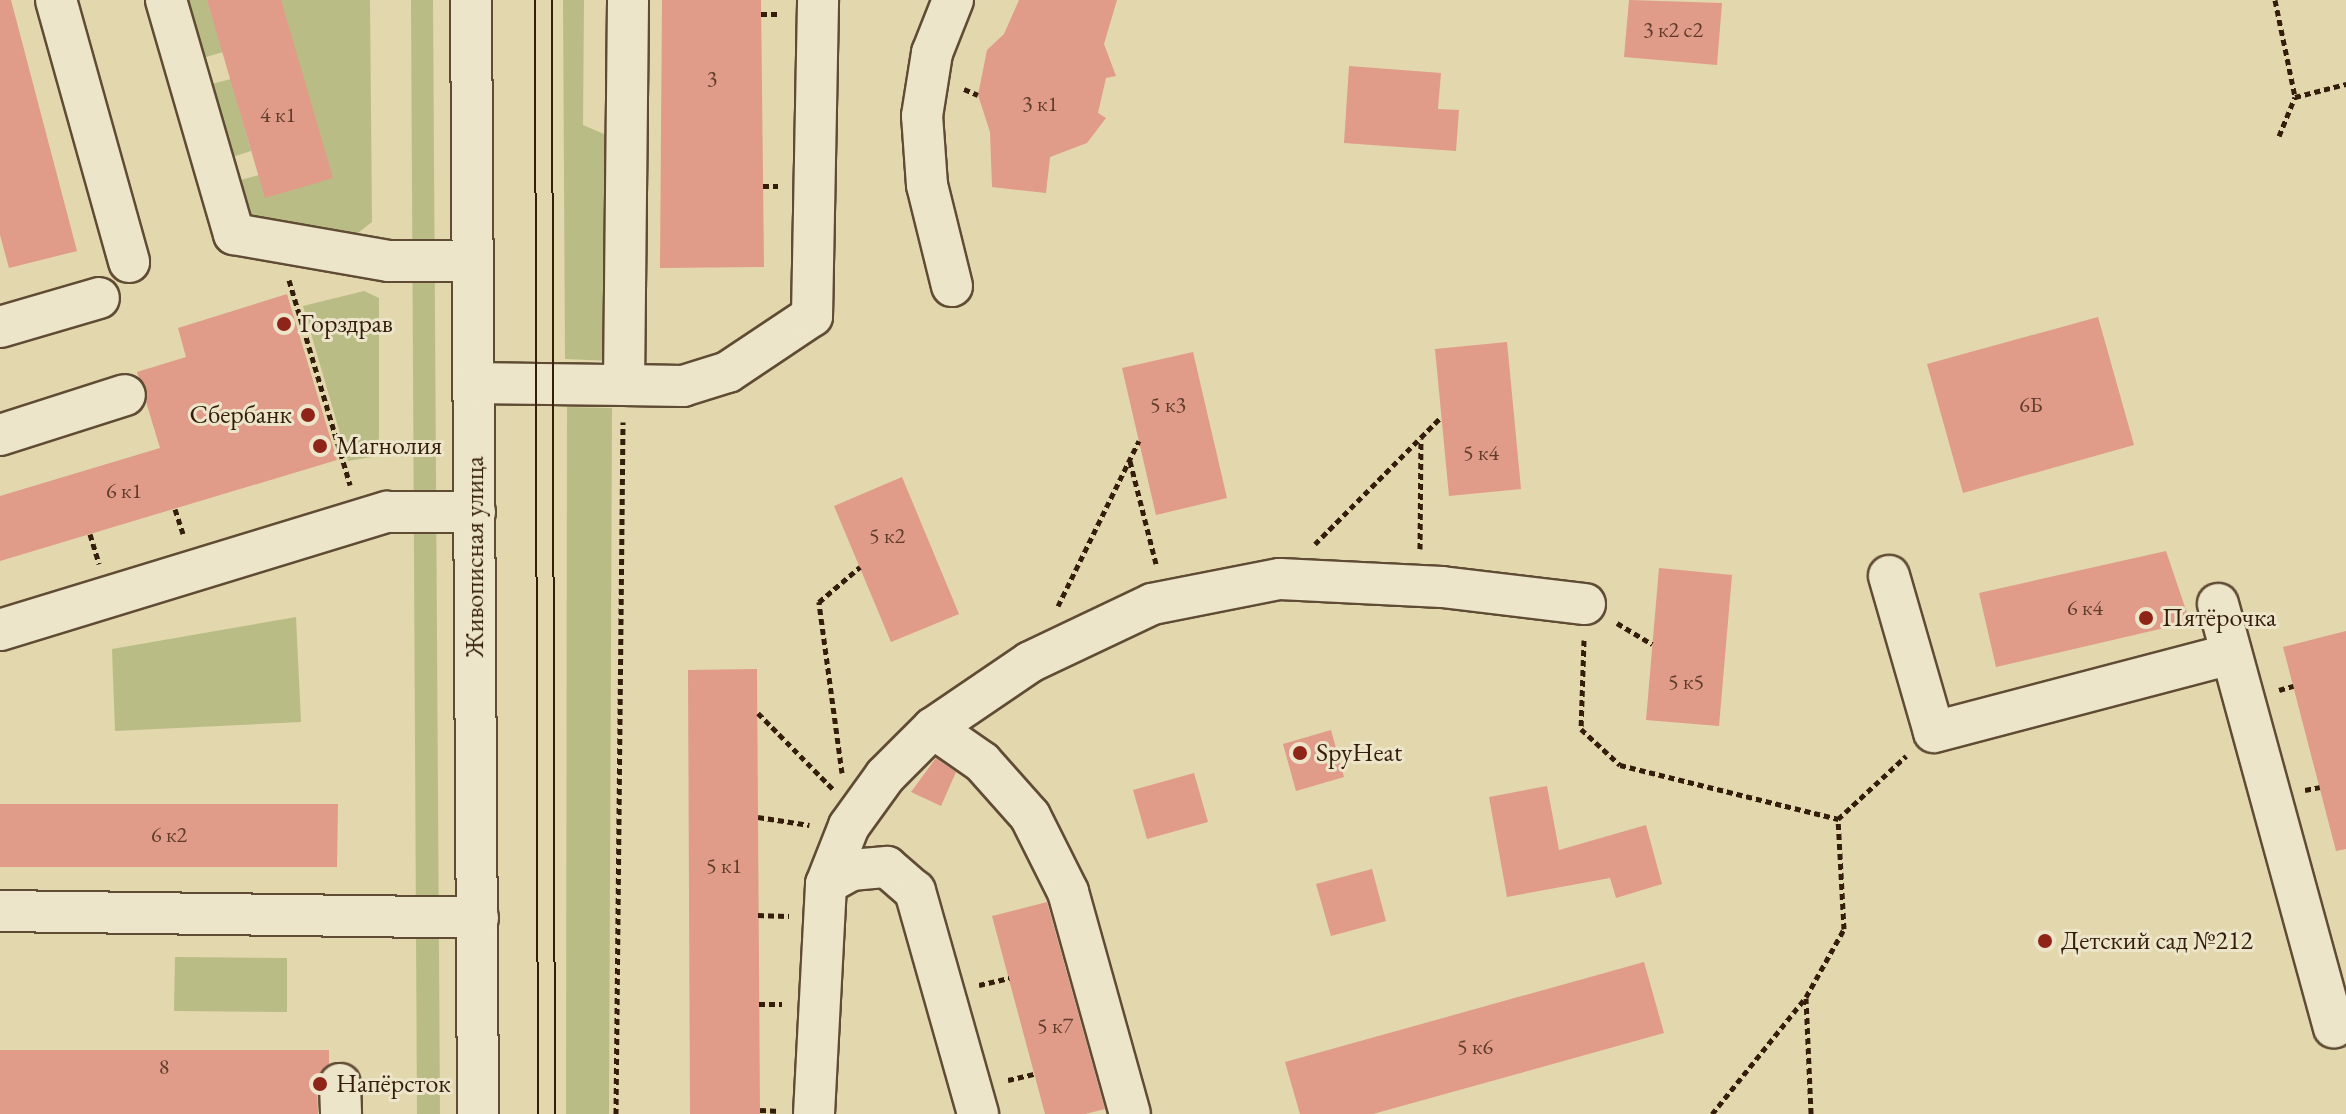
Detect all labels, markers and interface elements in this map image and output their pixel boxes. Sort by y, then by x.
house number: 3 к2 с2 [1643,17,1703,43]
house number: 3 [707,66,717,92]
house number: 3 к1 [1022,91,1058,117]
house number: 4 к1 [260,102,296,128]
place label: Горздрав [300,308,393,340]
marker: Горздрав [275,315,293,333]
house number: 5 к3 [1150,392,1186,418]
house number: 6Б [2019,392,2043,418]
place label: Сбербанк [189,399,292,431]
marker: Сбербанк [299,406,317,424]
place label: Магнолия [336,430,442,462]
marker: Магнолия [311,437,329,455]
house number: 5 к4 [1463,440,1499,466]
street label: Живописная улица [459,456,491,658]
house number: 6 к1 [106,478,142,504]
house number: 5 к2 [869,523,905,549]
house number: 6 к4 [2067,595,2103,621]
place label: Пятёрочка [2162,602,2276,634]
marker: Пятёрочка [2137,609,2155,627]
house number: 5 к5 [1668,669,1704,695]
place label: SpyHeat [1316,737,1402,769]
marker: SpyHeat [1291,744,1309,762]
house number: 6 к2 [151,822,187,848]
house number: 5 к1 [706,853,742,879]
place label: Детский сад №212 [2061,925,2253,957]
marker: Детский сад №212 [2036,932,2054,950]
house number: 5 к7 [1037,1013,1073,1039]
house number: 5 к6 [1457,1034,1493,1060]
house number: 8 [159,1054,169,1080]
place label: Напёрсток [336,1068,451,1100]
marker: Напёрсток [311,1075,329,1093]

